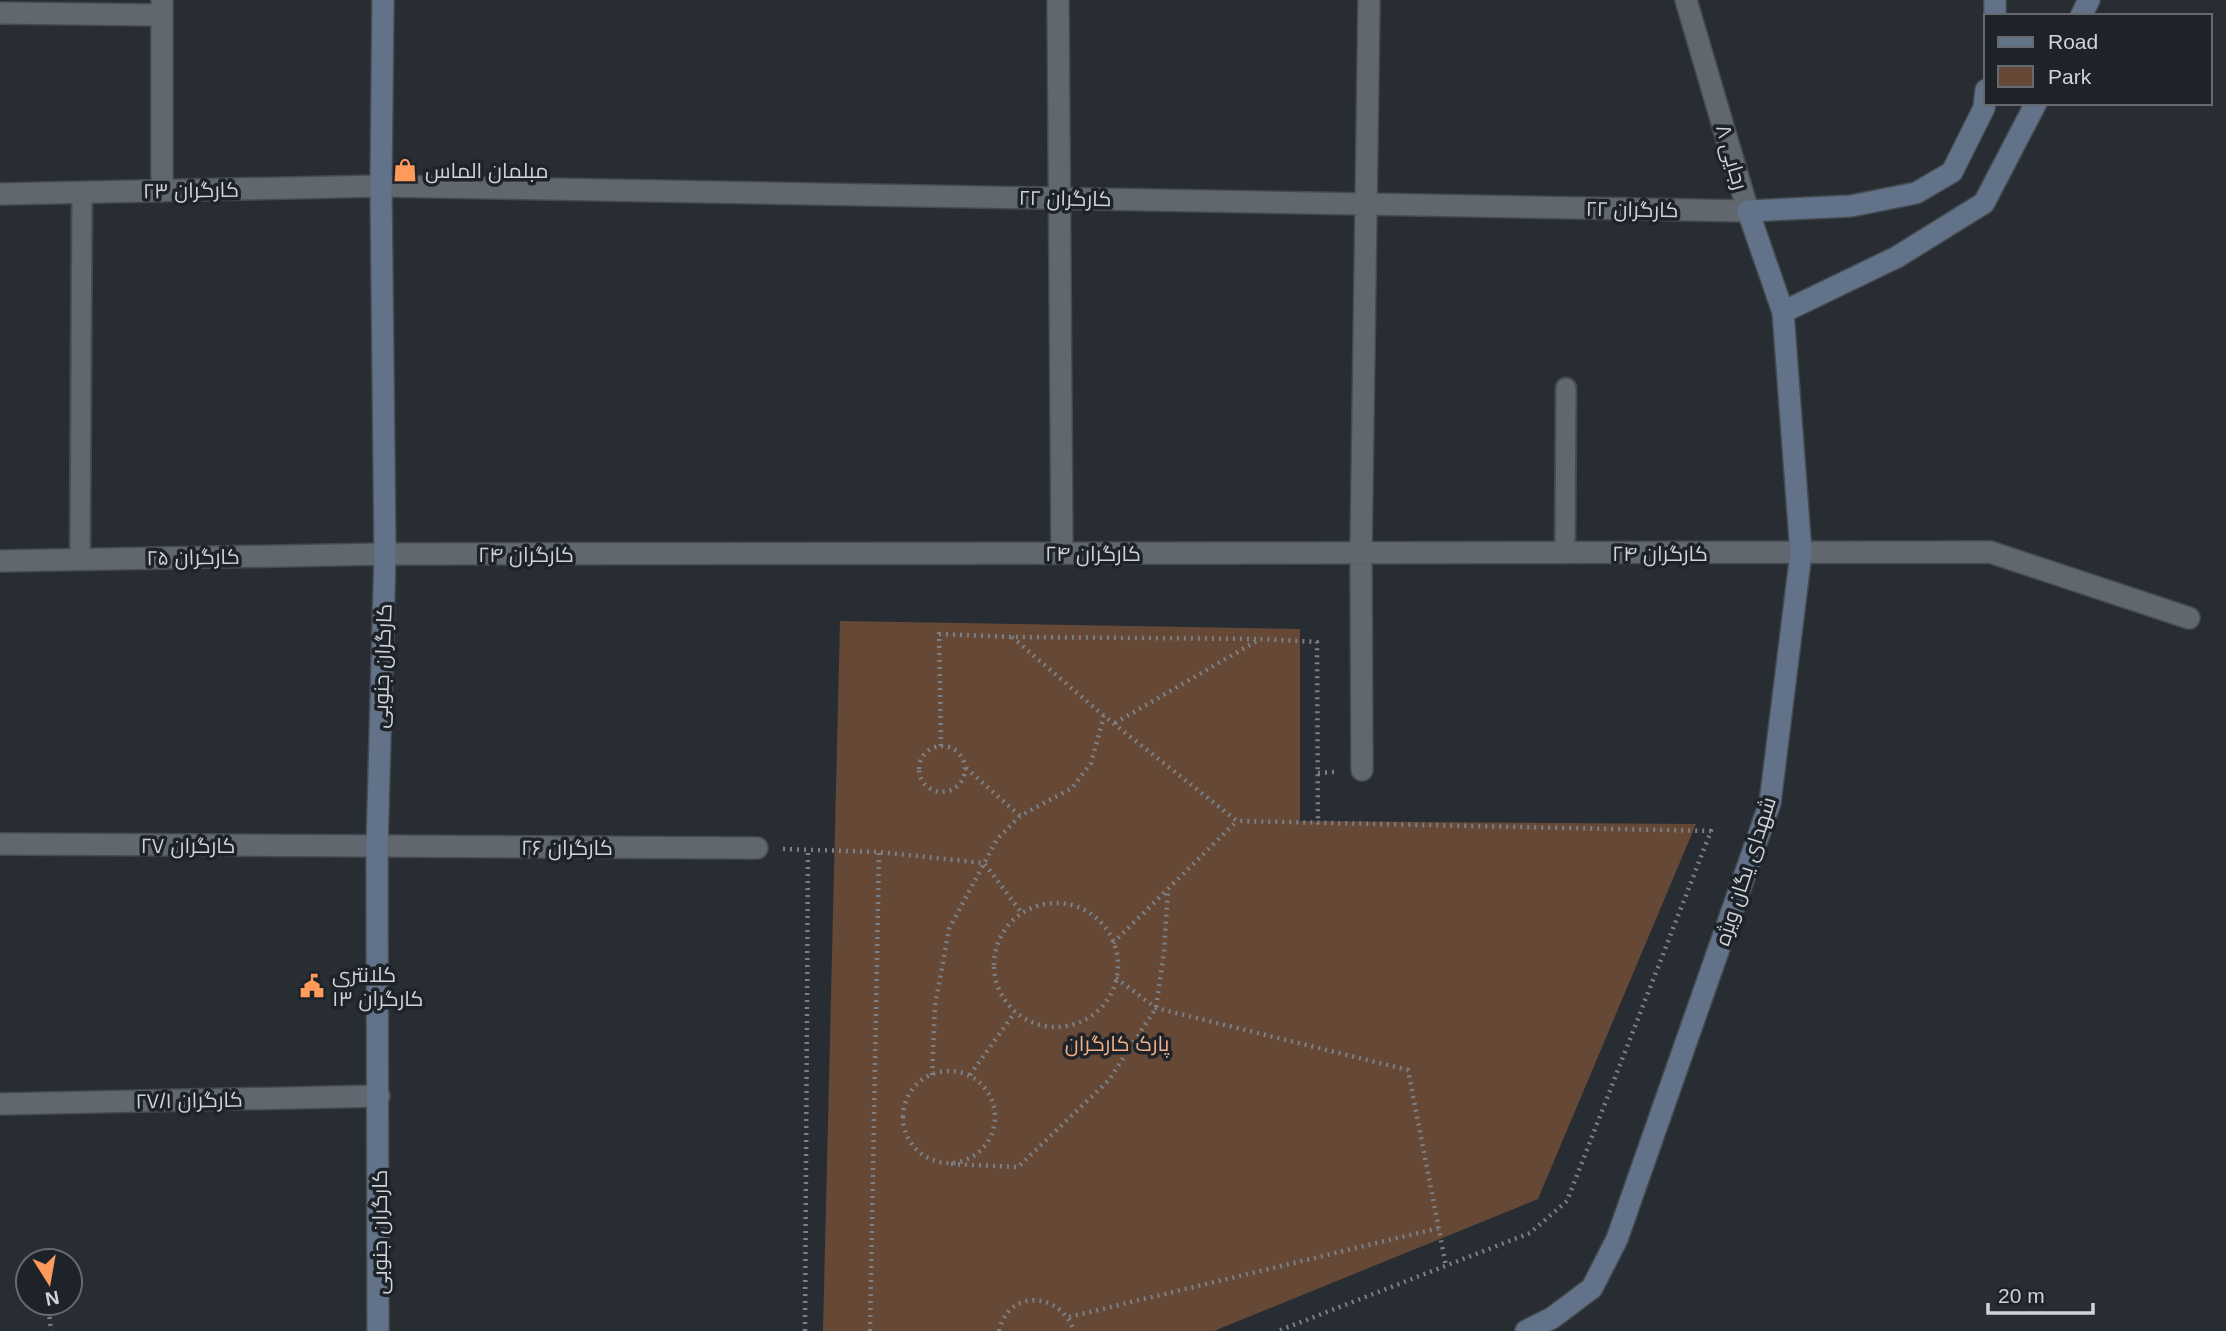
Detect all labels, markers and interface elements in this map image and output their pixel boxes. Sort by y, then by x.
legend [1984,14,2212,105]
text: Road [2048,30,2098,53]
text: Park [2048,65,2092,88]
street label: رجایی ۸ [1710,122,1752,193]
shop icon: مبلمان الماس [391,156,419,184]
place label: مبلمان الماس [425,159,549,184]
street label: کارگران ۲۳ [143,178,239,204]
street label: کارگران ۲۲ [1018,186,1112,212]
street label: کارگران ۲۲ [1585,197,1679,223]
street label: کارگران ۲۴ [1045,542,1141,567]
street label: کارگران ۲۴ [1612,542,1708,567]
street label: کارگران ۲۴ [478,543,574,568]
street label: کارگران ۲۵ [146,545,240,571]
street label: کارگران جنوبی [368,603,398,729]
street label: شهدای یگان ویژه [1710,794,1782,949]
street label: کارگران ۲۷ [141,834,235,859]
street label: کارگران ۲۶ [521,836,613,861]
place label: کلانتری ۱۳ کارگران [332,963,423,1012]
public building icon: کلانتری ۱۳ کارگران [298,972,326,1000]
park label: پارک کارگران [1065,1032,1170,1058]
street label: کارگران ۲۷/۱ [135,1088,243,1114]
street label: کارگران جنوبی [368,1170,393,1294]
north arrow [14,1247,84,1317]
scale bar [1988,1272,2093,1316]
text: 20 m [1998,1284,2045,1307]
text: N [43,1287,61,1310]

